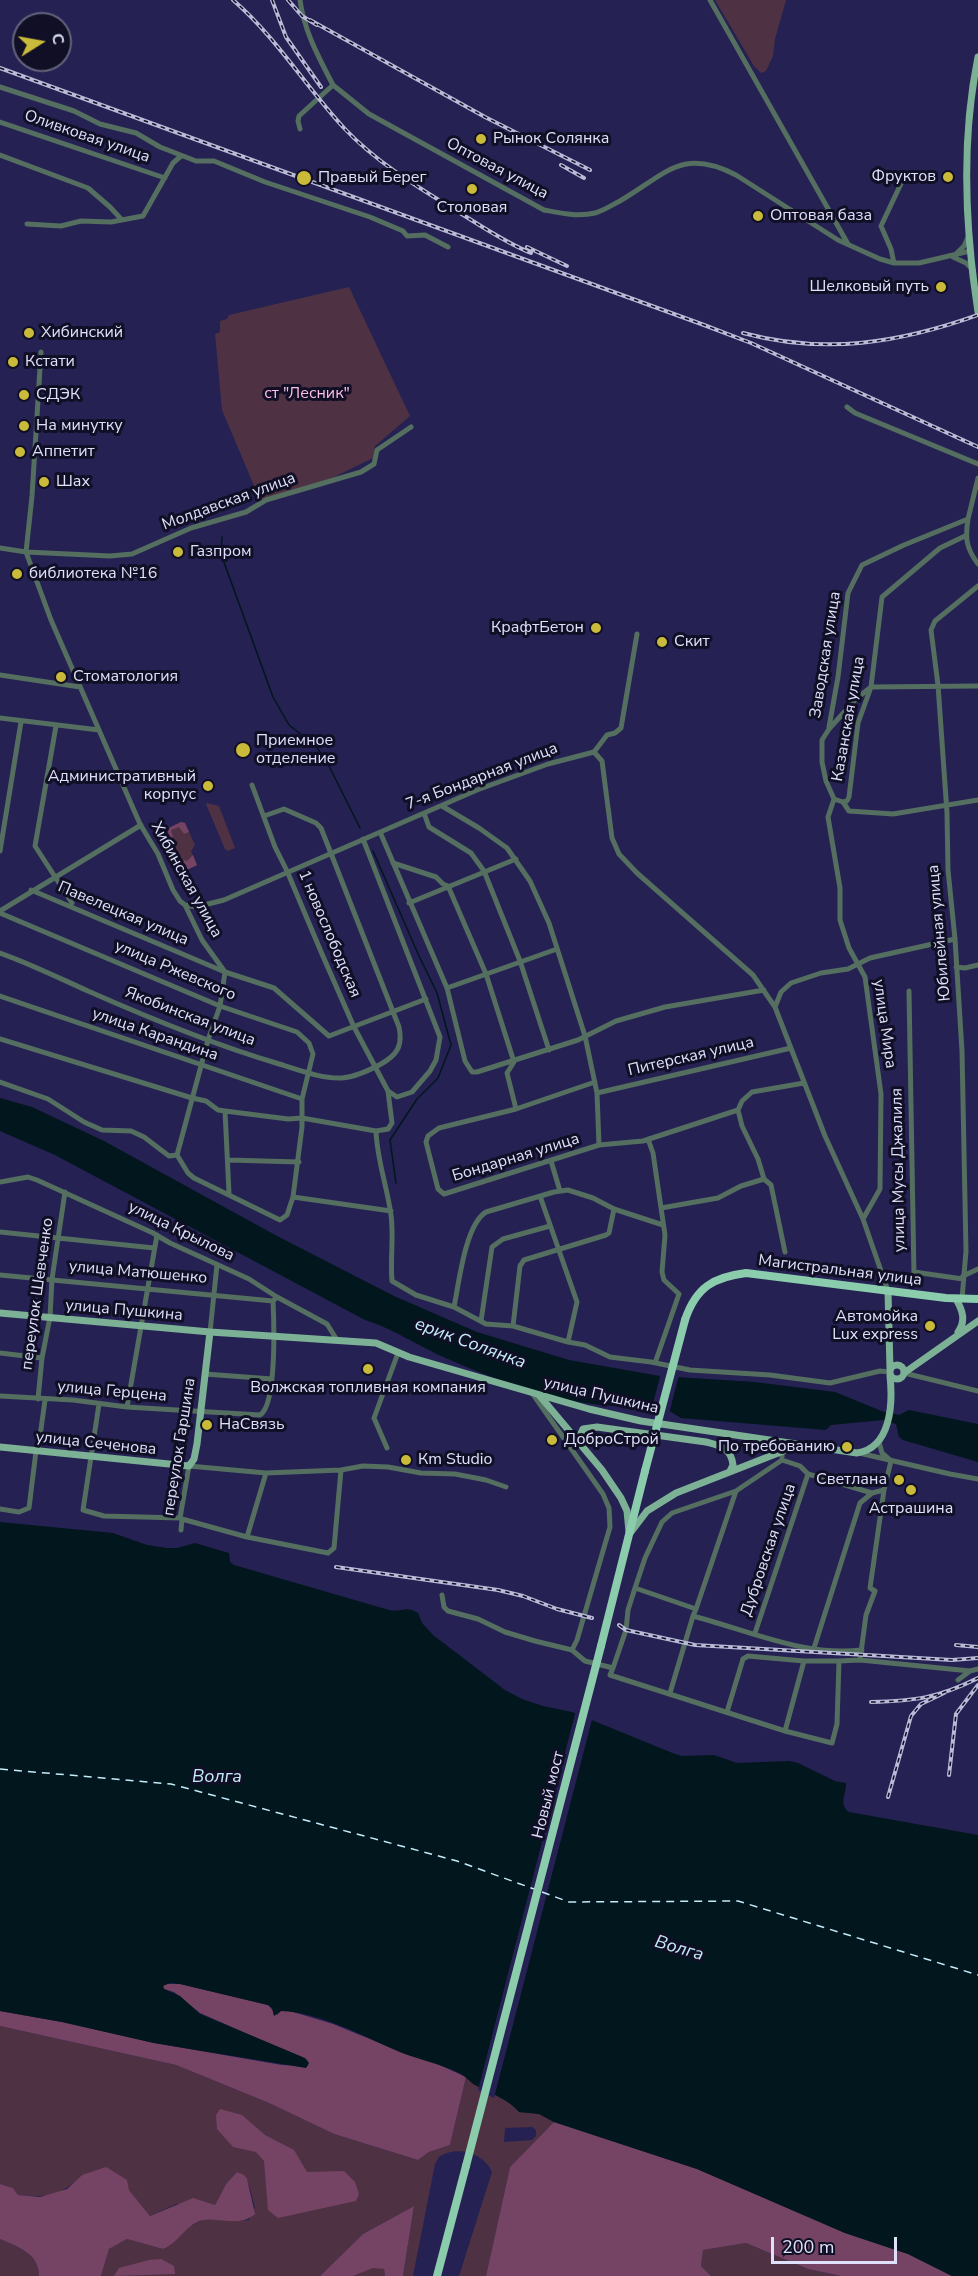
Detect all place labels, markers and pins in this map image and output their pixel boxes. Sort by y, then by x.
place label: Рынок Солянка [493,129,609,149]
marker: Рынок Солянка [474,132,488,146]
place label: Фруктов [871,167,936,187]
place label: Правый Берег [318,168,426,188]
marker: Правый Берег [295,169,313,187]
marker: Фруктов [941,170,955,184]
marker: Столовая [465,182,479,196]
place label: Столовая [437,198,507,218]
place label: Оптовая база [770,206,872,226]
marker: Оптовая база [751,209,765,223]
place label: Шелковый путь [809,277,929,297]
marker: Шелковый путь [934,280,948,294]
place label: Хибинский [41,323,123,343]
marker: Хибинский [22,326,36,340]
place label: Кстати [25,352,75,372]
marker: Кстати [6,355,20,369]
place label: СДЭК [36,385,80,405]
marker: СДЭК [17,388,31,402]
place label: На минутку [36,416,123,436]
marker: На минутку [17,419,31,433]
place label: Аппетит [32,442,95,462]
marker: Аппетит [13,445,27,459]
place label: Шах [56,472,90,492]
marker: Шах [37,475,51,489]
place label: Газпром [190,542,252,562]
marker: Газпром [171,545,185,559]
place label: библиотека №16 [29,564,157,584]
marker: библиотека №16 [10,567,24,581]
place label: КрафтБетон [491,618,584,638]
marker: КрафтБетон [589,621,603,635]
place label: Скит [674,632,710,652]
marker: Скит [655,635,669,649]
place label: Стоматология [73,667,178,687]
marker: Стоматология [54,670,68,684]
place label: Приемное отделение [256,731,336,769]
marker: Приемное отделение [234,741,252,759]
place label: Административный корпус [48,767,196,805]
marker: Административный корпус [201,779,215,793]
place label: Автомойка Lux express [832,1307,918,1345]
marker: Автомойка Lux express [923,1319,937,1333]
marker: Волжская топливная компания [361,1362,375,1376]
place label: Волжская топливная компания [250,1378,486,1398]
place label: НаСвязь [219,1415,284,1435]
marker: НаСвязь [200,1418,214,1432]
place label: ДоброСтрой [564,1430,659,1450]
marker: ДоброСтрой [545,1433,559,1447]
place label: По требованию [718,1437,835,1457]
marker: По требованию [840,1440,854,1454]
place label: Кm Studio [418,1450,492,1470]
marker: Кm Studio [399,1453,413,1467]
place label: Светлана [816,1470,887,1490]
marker: Светлана [892,1473,906,1487]
marker: Астрашина [904,1483,918,1497]
place label: Астрашина [869,1499,953,1519]

